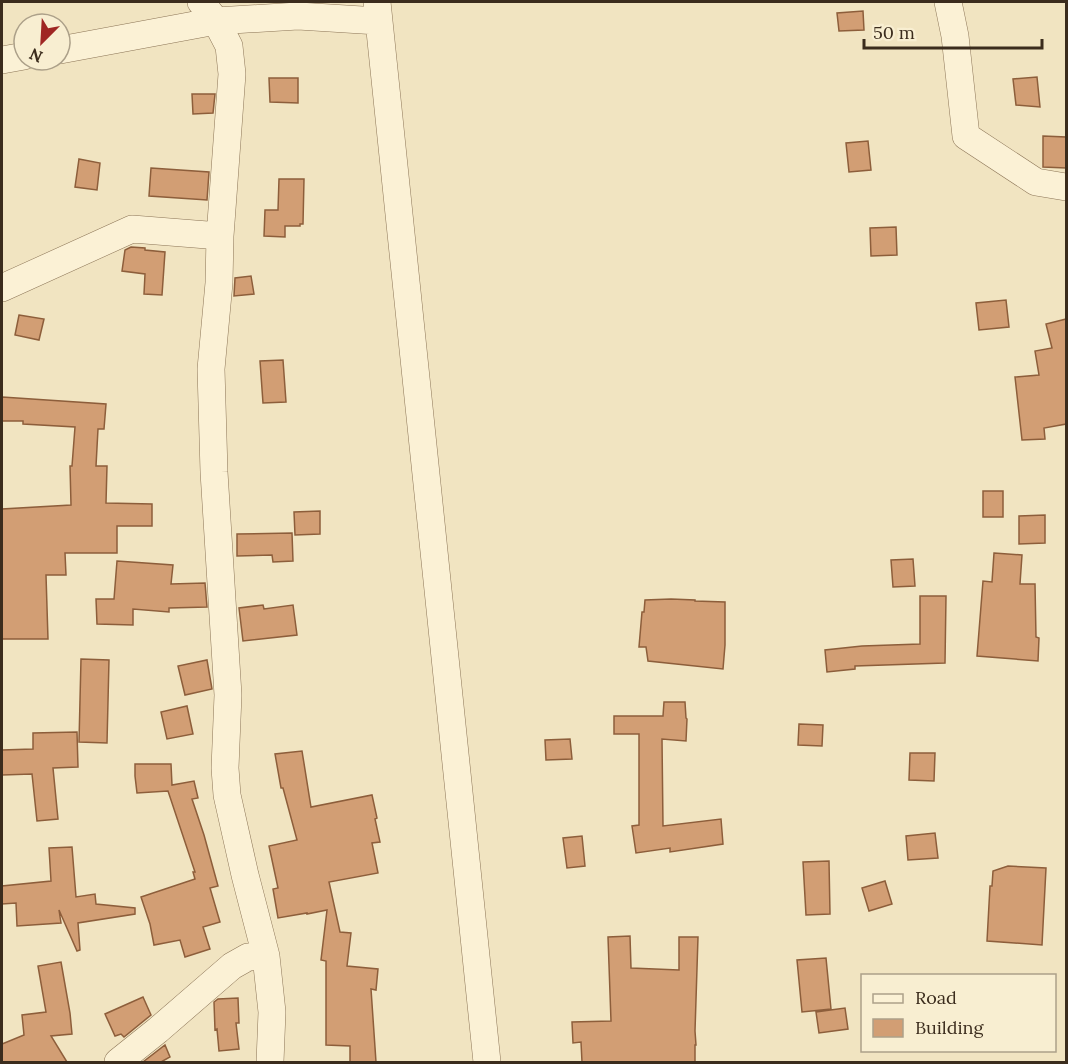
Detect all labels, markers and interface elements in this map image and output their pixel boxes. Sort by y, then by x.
north arrow [12,12,72,72]
scale bar [864,12,1042,50]
text: 50 m [873,21,915,44]
text: N [26,44,46,67]
legend [861,974,1056,1052]
text: Road [915,986,957,1009]
text: Building [915,1016,985,1039]

